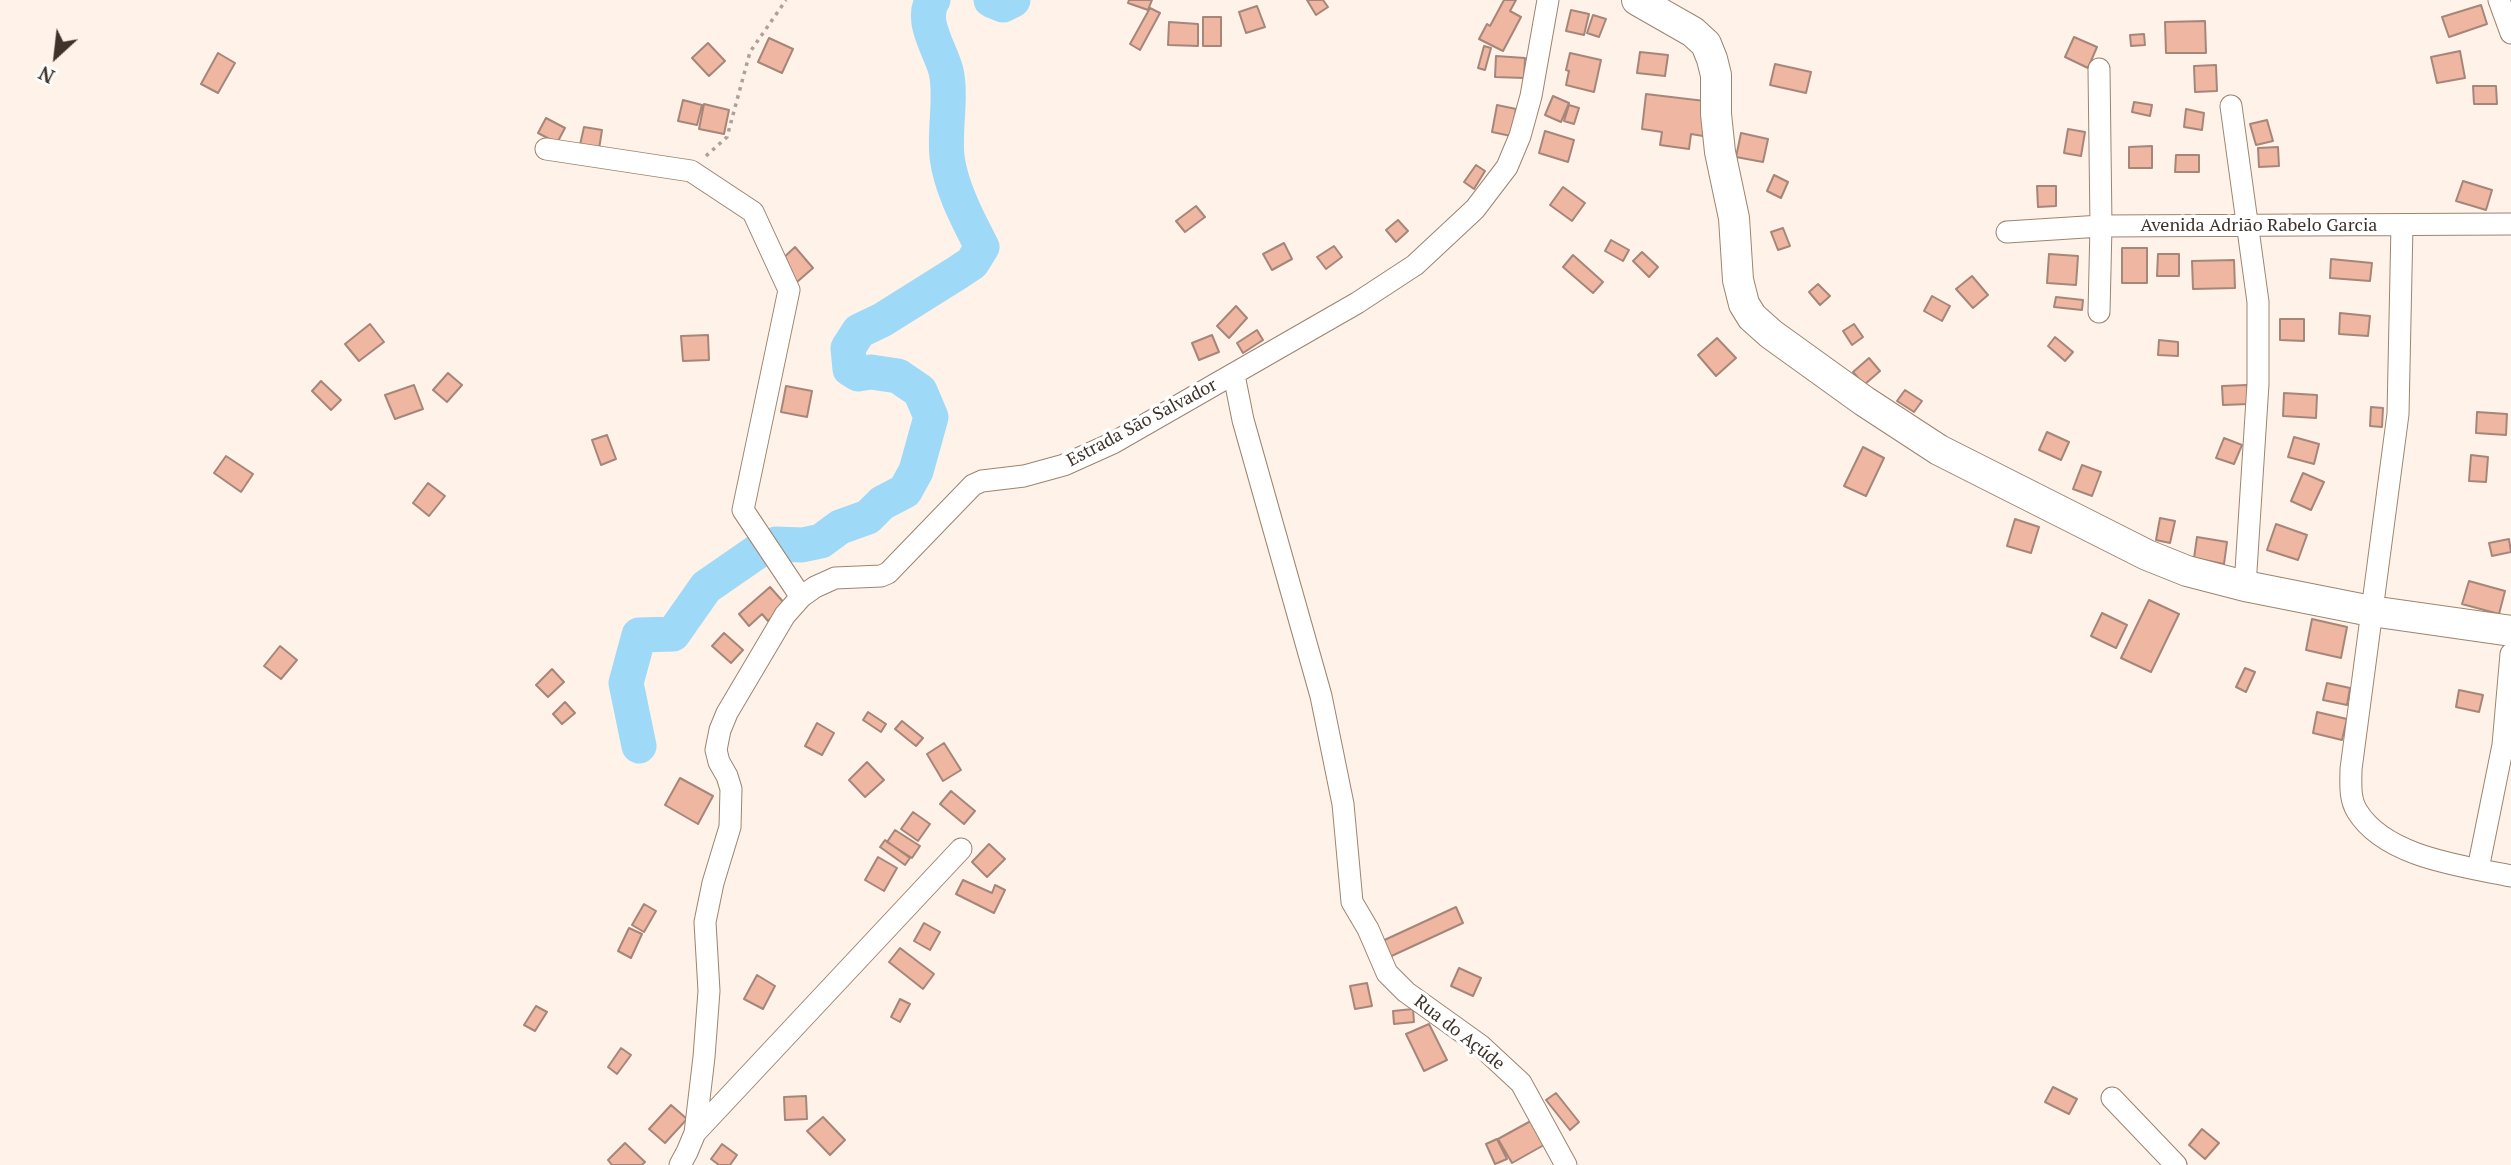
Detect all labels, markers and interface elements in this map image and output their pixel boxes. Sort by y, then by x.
north arrow [21,21,91,91]
text: N [34,61,58,90]
street label: Avenida Adrião Rabelo Garcia [2141,215,2377,237]
street label: Estrada São Salvador [1063,374,1221,472]
street label: Rua do Açúde [1409,991,1509,1075]

